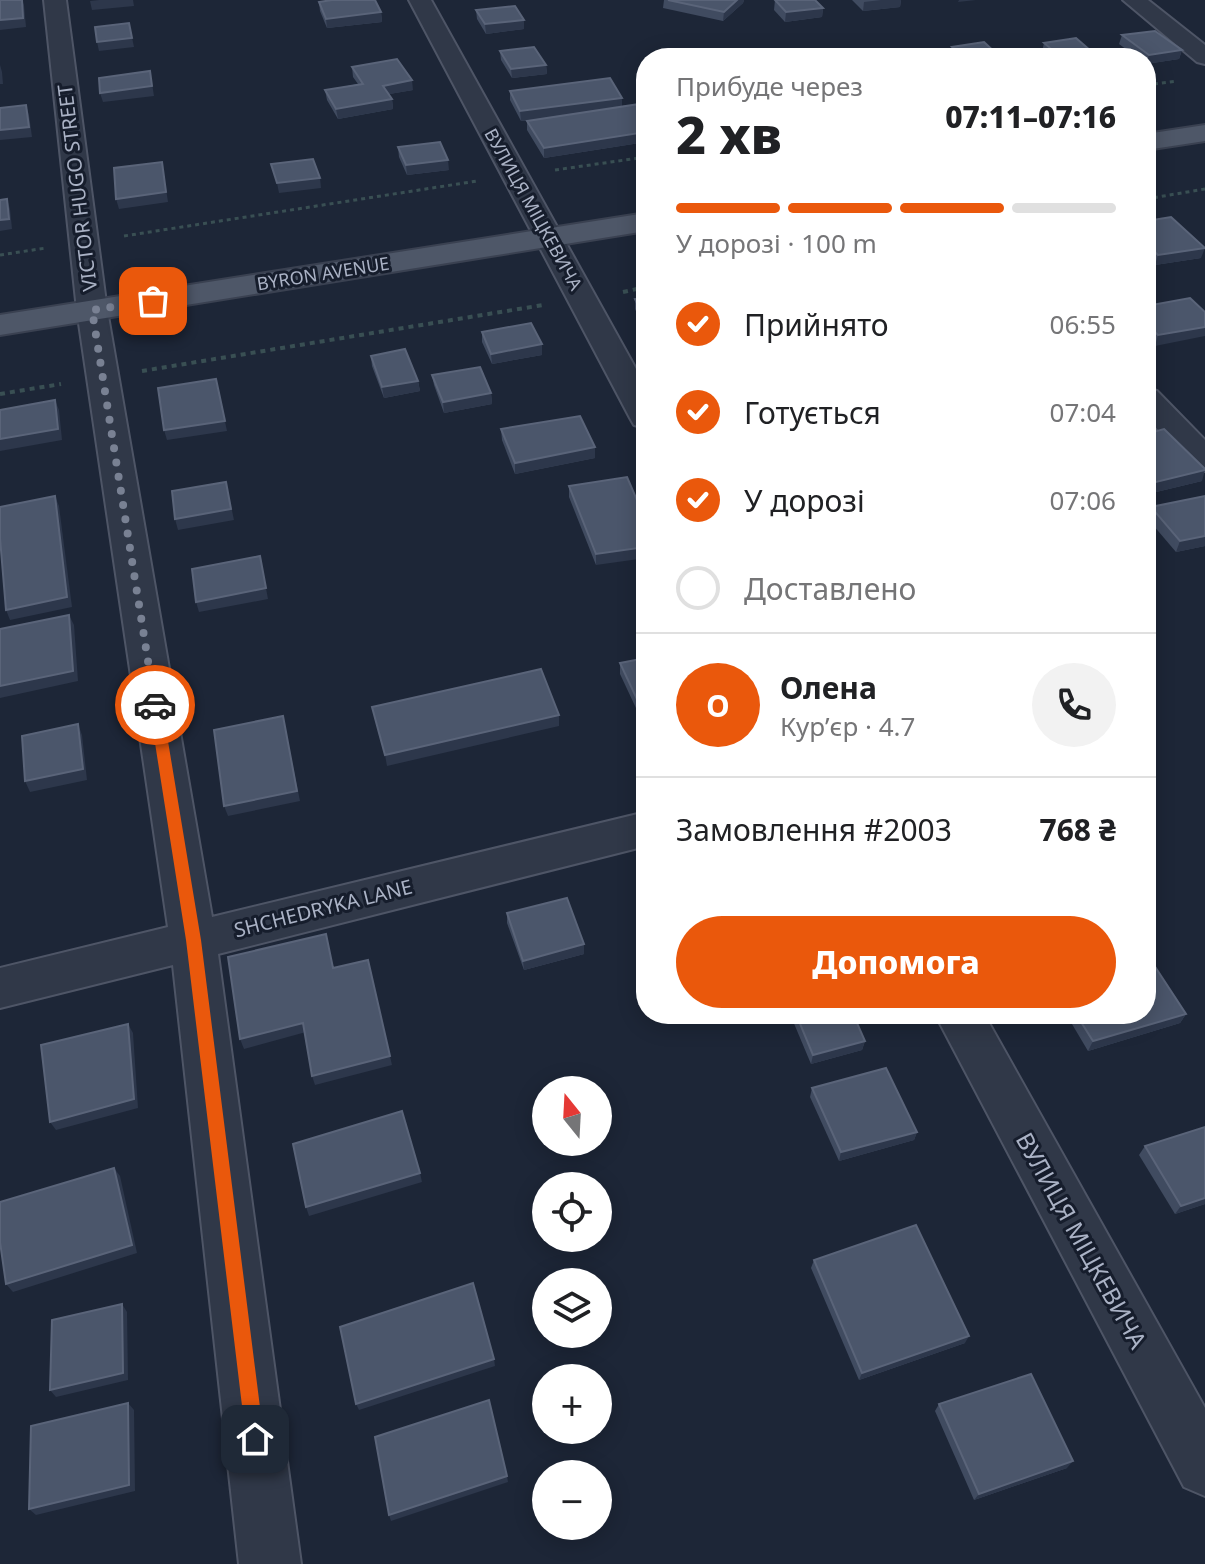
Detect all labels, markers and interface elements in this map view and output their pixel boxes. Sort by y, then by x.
text: Прибуде через [676,68,863,104]
street label: VICTOR HUGO STREET [51,83,103,293]
text: 07:11–07:16 [945,96,1116,137]
text: 2 хв [676,98,782,169]
street label: ВУЛИЦЯ МІЦКЕВИЧА [479,124,589,295]
text: У дорозі · 100 m [676,225,877,261]
street label: BYRON AVENUE [255,251,391,295]
pin [119,267,187,335]
icon: bag [131,279,175,323]
icon: check [676,302,720,346]
text: Прийнято [744,304,889,345]
text: 06:55 [1050,306,1116,342]
icon: check [676,390,720,434]
text: Готується [744,392,881,433]
text: 07:04 [1050,394,1116,430]
icon: check [676,478,720,522]
text: У дорозі [744,480,865,521]
text: 07:06 [1050,482,1116,518]
text: Доставлено [744,568,916,609]
button: phone [1032,663,1116,747]
courier [115,665,195,745]
text: Олена [780,667,877,708]
icon: car [133,683,177,727]
text: О [706,685,730,726]
text: Кур’єр · 4.7 [780,708,915,744]
text: Замовлення #2003 [676,809,952,850]
text: 768 ₴ [1040,809,1116,850]
street label: SHCHEDRYKA LANE [231,873,415,943]
button: Допомога [676,916,1116,1008]
north arrow [532,1076,612,1156]
map controls [532,1076,612,1540]
street label: ВУЛИЦЯ МІЦКЕВИЧА [1009,1126,1156,1355]
button: locate [532,1172,612,1252]
button: layers [532,1268,612,1348]
button: + [532,1364,612,1444]
pin [221,1405,289,1473]
icon: home [233,1417,277,1461]
button: − [532,1460,612,1540]

